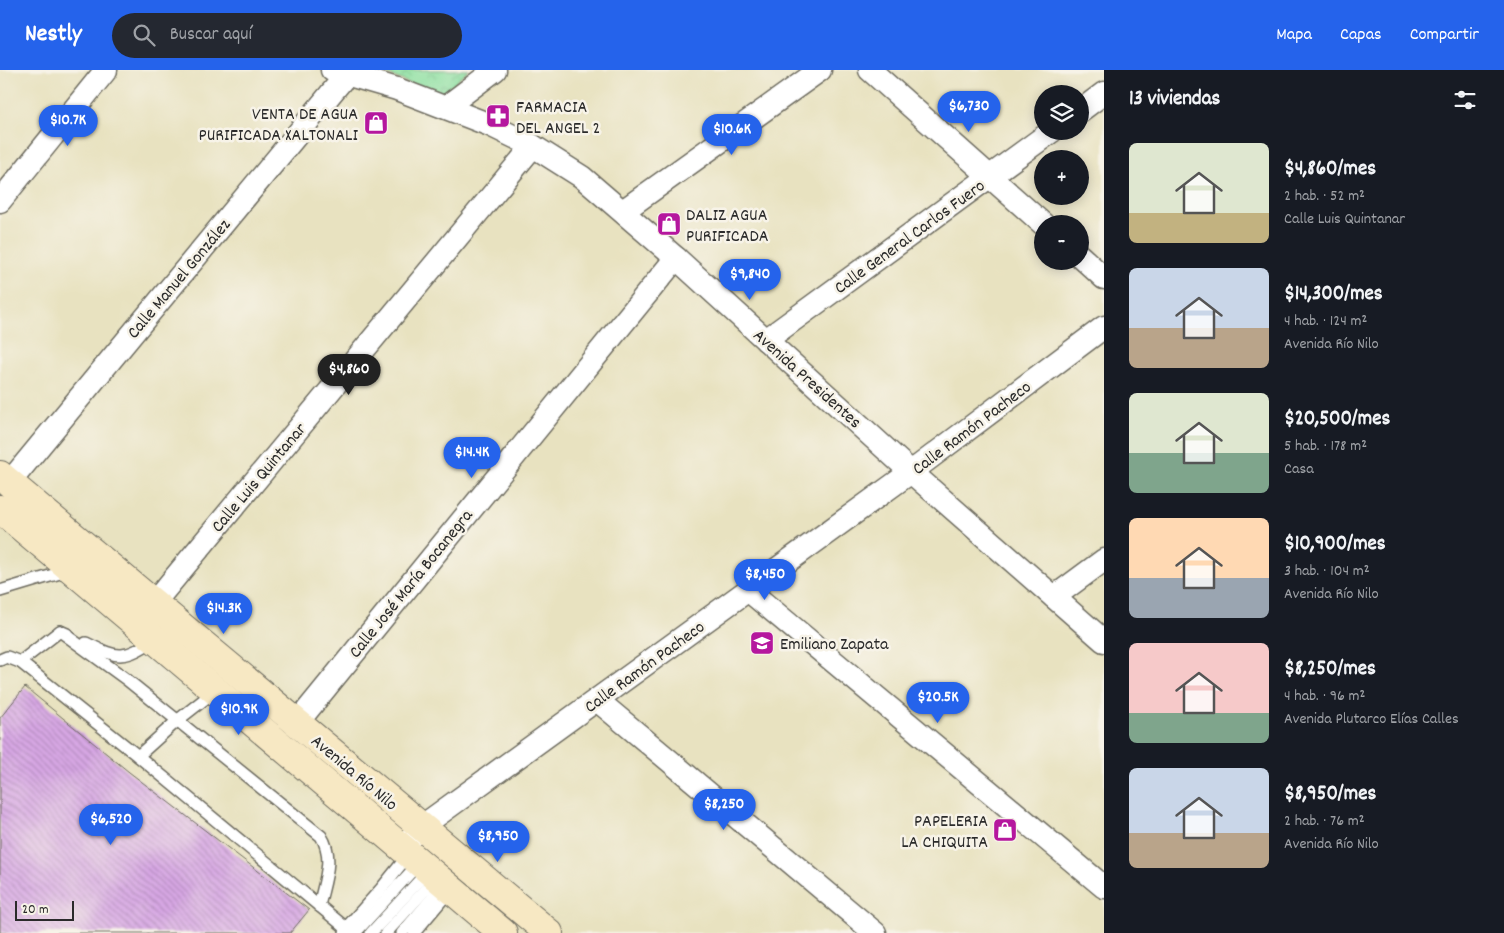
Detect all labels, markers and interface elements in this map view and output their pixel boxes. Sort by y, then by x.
search box [112,13,462,58]
text: Nestly [25,18,82,52]
icon: search [130,21,158,49]
text: Buscar aquí [170,22,252,49]
text: Mapa [1276,23,1312,48]
text: Capas [1340,23,1382,48]
text: Compartir [1410,23,1479,48]
map controls [1034,85,1089,270]
button: layers [1034,85,1089,140]
text: 13 viviendas [1129,85,1220,115]
icon: filters [1451,86,1479,114]
pin: $6,730 [928,90,1010,133]
text: $6,730 [949,95,989,118]
place label: FARMACIA DEL ANGEL 2 [516,96,600,142]
place label: VENTA DE AGUA PURIFICADA XALTONALI [199,103,358,149]
pharmacy icon: FARMACIA DEL ANGEL 2 [485,103,511,129]
pin: $10.7K [27,104,109,147]
text: $10.7K [50,109,86,132]
shop icon: VENTA DE AGUA PURIFICADA XALTONALI [363,110,389,136]
pin: $10.6K [691,114,773,156]
text: $10.6K [713,118,751,141]
button: + [1034,150,1089,205]
text: $4,860/mes [1284,155,1376,185]
icon: home [1169,163,1229,223]
street label: Calle General Carlos Fuero [830,175,991,301]
text: 2 hab. · 52 m² [1284,185,1365,208]
place label: DALIZ AGUA PURIFICADA [686,204,769,250]
text: Calle Luis Quintanar [1284,208,1405,231]
shop icon: DALIZ AGUA PURIFICADA [656,211,682,237]
street label: Calle Manuel González [122,214,238,345]
button: − [1034,215,1089,270]
pin: $9,840 [709,258,791,301]
text: $9,840 [730,263,770,286]
text: $14,300/mes [1284,280,1383,310]
icon: home [1169,288,1229,348]
text: 4 hab. · 124 m² [1284,310,1367,333]
street label: Avenida Presidentes [747,324,866,435]
text: Avenida Río Nilo [1284,333,1379,356]
pin: $4,860 [308,354,390,396]
text: $4,860 [329,358,369,381]
street label: Calle Ramón Pacheco [908,376,1037,482]
text: $20,500/mes [1284,405,1390,435]
icon: home [1169,413,1229,473]
street label: Calle Luis Quintanar [206,418,314,539]
text: 5 hab. · 178 m² [1284,435,1367,458]
pin: $14.4K [431,436,513,479]
text: $14.4K [455,441,489,464]
text: Casa [1284,458,1314,481]
street label: Calle José María Bocanegra [344,504,480,664]
text: $10,900/mes [1284,530,1386,560]
icon: home [1169,538,1229,598]
pin: $8,450 [724,558,806,601]
text: 3 hab. · 104 m² [1284,560,1370,583]
text: $8,450 [745,563,785,586]
text: Avenida Río Nilo [1284,583,1379,606]
pin: $14.3K [183,592,265,635]
text: $14.3K [206,597,242,620]
street label: Calle Ramón Pacheco [580,616,711,720]
school or university icon: Emiliano Zapata [749,630,775,656]
place label: Emiliano Zapata [780,633,889,658]
text: $8,250/mes [1284,655,1376,685]
icon: home [1169,663,1229,723]
pin: $20.5K [897,682,979,724]
text: 4 hab. · 96 m² [1284,685,1365,708]
text: $20.5K [917,686,959,709]
pin: $10.9K [198,694,280,736]
text: $10.9K [220,698,258,721]
text: Avenida Plutarco Elías Calles [1284,708,1459,731]
street label: Avenida Río Nilo [305,730,402,818]
text: $8,950/mes [1284,780,1376,810]
pin: $8,250 [683,788,765,831]
icon: home [1169,788,1229,848]
text: $8,250 [704,793,744,816]
pin: $6,520 [70,804,152,846]
text: $6,520 [90,808,132,831]
place label: PAPELERIA LA CHIQUITA [901,810,988,856]
text: 2 hab. · 76 m² [1284,810,1365,833]
shop icon: PAPELERIA LA CHIQUITA [992,817,1018,843]
pin: $8,950 [457,820,539,863]
text: $8,950 [477,825,519,848]
text: Avenida Río Nilo [1284,833,1379,856]
scale bar [15,898,74,921]
text: 20 m [22,900,49,920]

